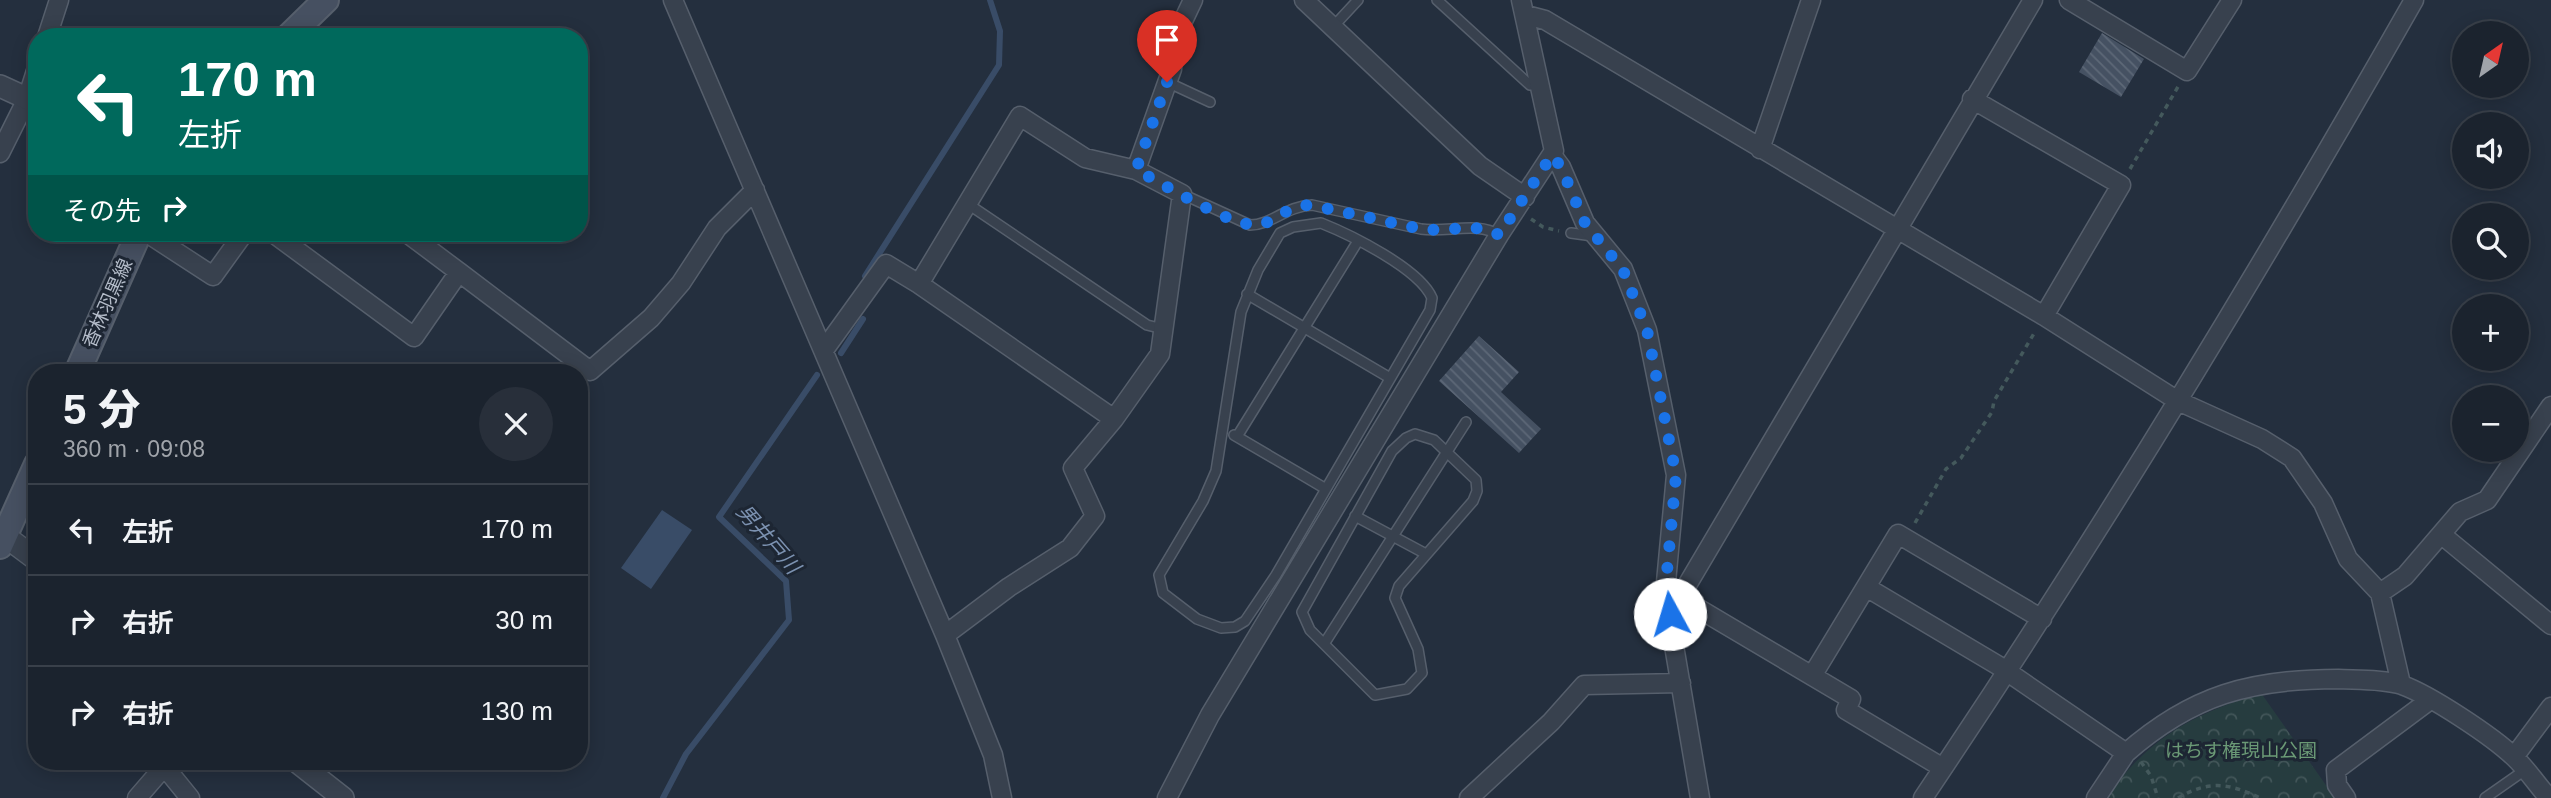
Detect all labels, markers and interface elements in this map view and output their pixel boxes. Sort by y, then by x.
pin [1137,10,1197,82]
icon: arrive [1148,21,1186,59]
north arrow [2452,21,2529,98]
map controls [2452,21,2529,462]
text: 170 m [178,52,317,106]
icon: left [63,56,154,147]
button: sound [2452,112,2529,189]
text: 左折 [178,117,242,153]
icon: right [155,189,193,227]
text: その先 [63,196,141,226]
button: search [2452,203,2529,280]
street label: 香林羽黒線 [79,256,136,351]
button: + [2452,294,2529,371]
button: − [2452,385,2529,462]
text: 5 分 [63,386,140,433]
button: close [479,387,553,461]
text: 360 m · 09:08 [63,436,205,462]
water label: 男井戸川 [732,499,806,579]
icon: left [63,511,101,549]
text: 170 m [481,514,553,544]
text: 左折 [122,517,174,547]
position arrow [1633,577,1707,651]
icon: right [63,602,101,640]
text: 30 m [495,605,553,635]
text: 右折 [122,608,174,638]
icon: right [63,693,101,731]
text: 130 m [481,696,553,726]
text: 右折 [122,699,174,729]
park label: はちす権現山公園 [2165,740,2317,761]

